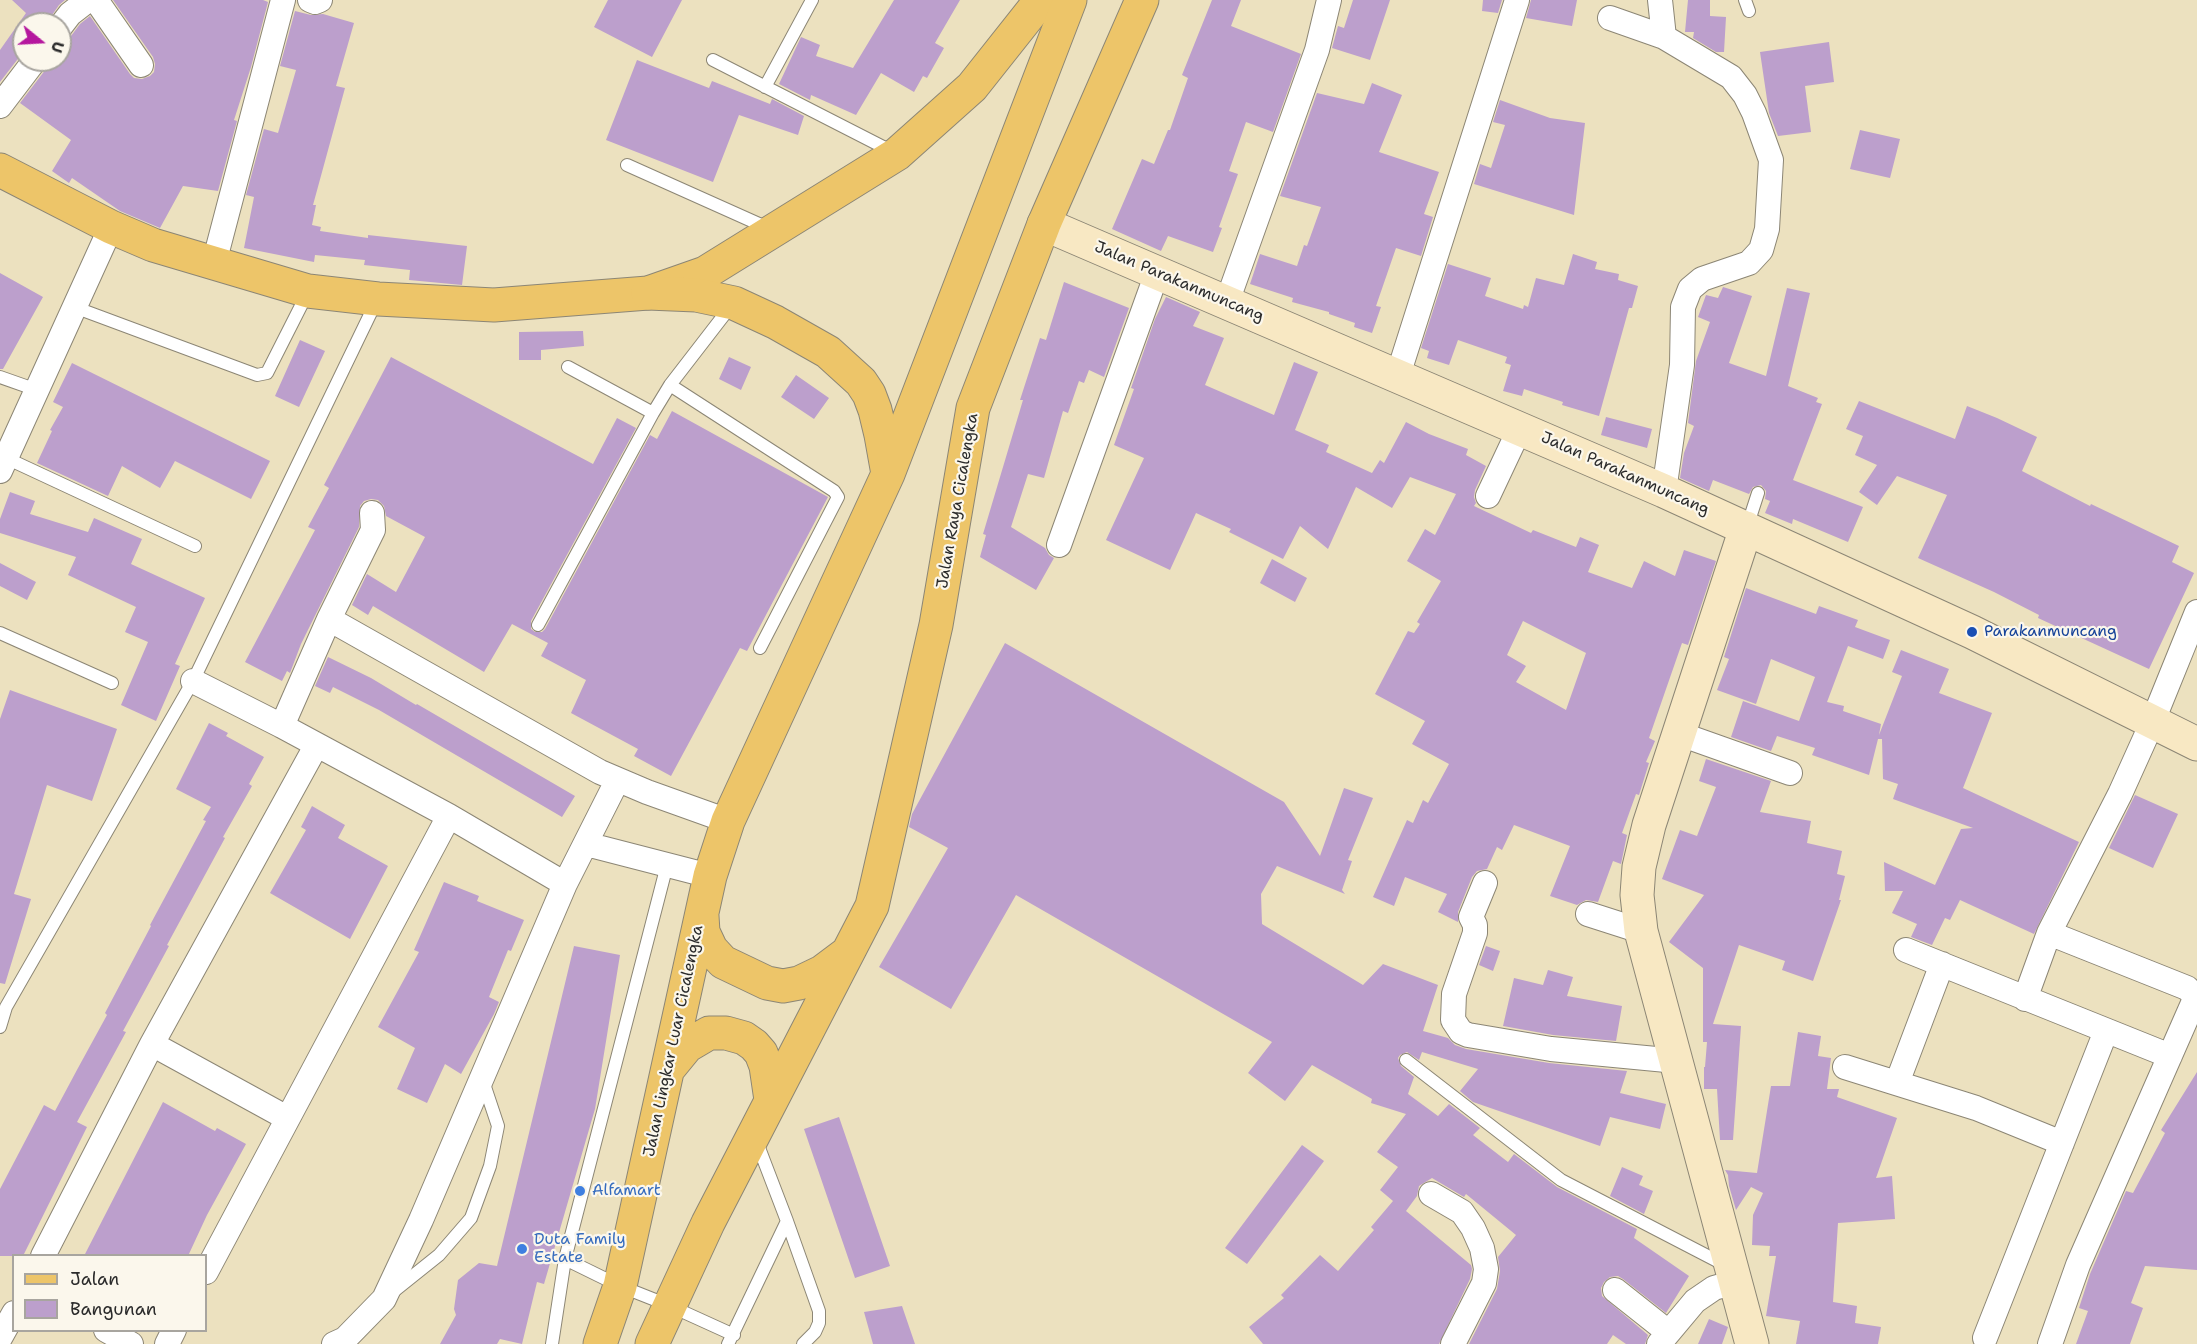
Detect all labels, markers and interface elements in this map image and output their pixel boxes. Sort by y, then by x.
north arrow [12,12,72,72]
text: U [46,39,69,56]
street label: Jalan Parakanmuncang [1091,238,1267,326]
street label: Jalan Raya Cicalengka [933,412,983,590]
street label: Jalan Parakanmuncang [1538,428,1712,520]
place label: Parakanmuncang [1984,622,2117,642]
marker: Parakanmuncang [1965,625,1979,639]
street label: Jalan Lingkar Luar Cicalengka [640,923,708,1159]
place label: Alfamart [592,1181,661,1201]
marker: Alfamart [573,1184,587,1198]
place label: Duta Family Estate [534,1230,626,1268]
marker: Duta Family Estate [515,1242,529,1256]
legend [12,1254,207,1332]
text: Jalan [70,1267,119,1291]
text: Bangunan [70,1297,157,1321]

